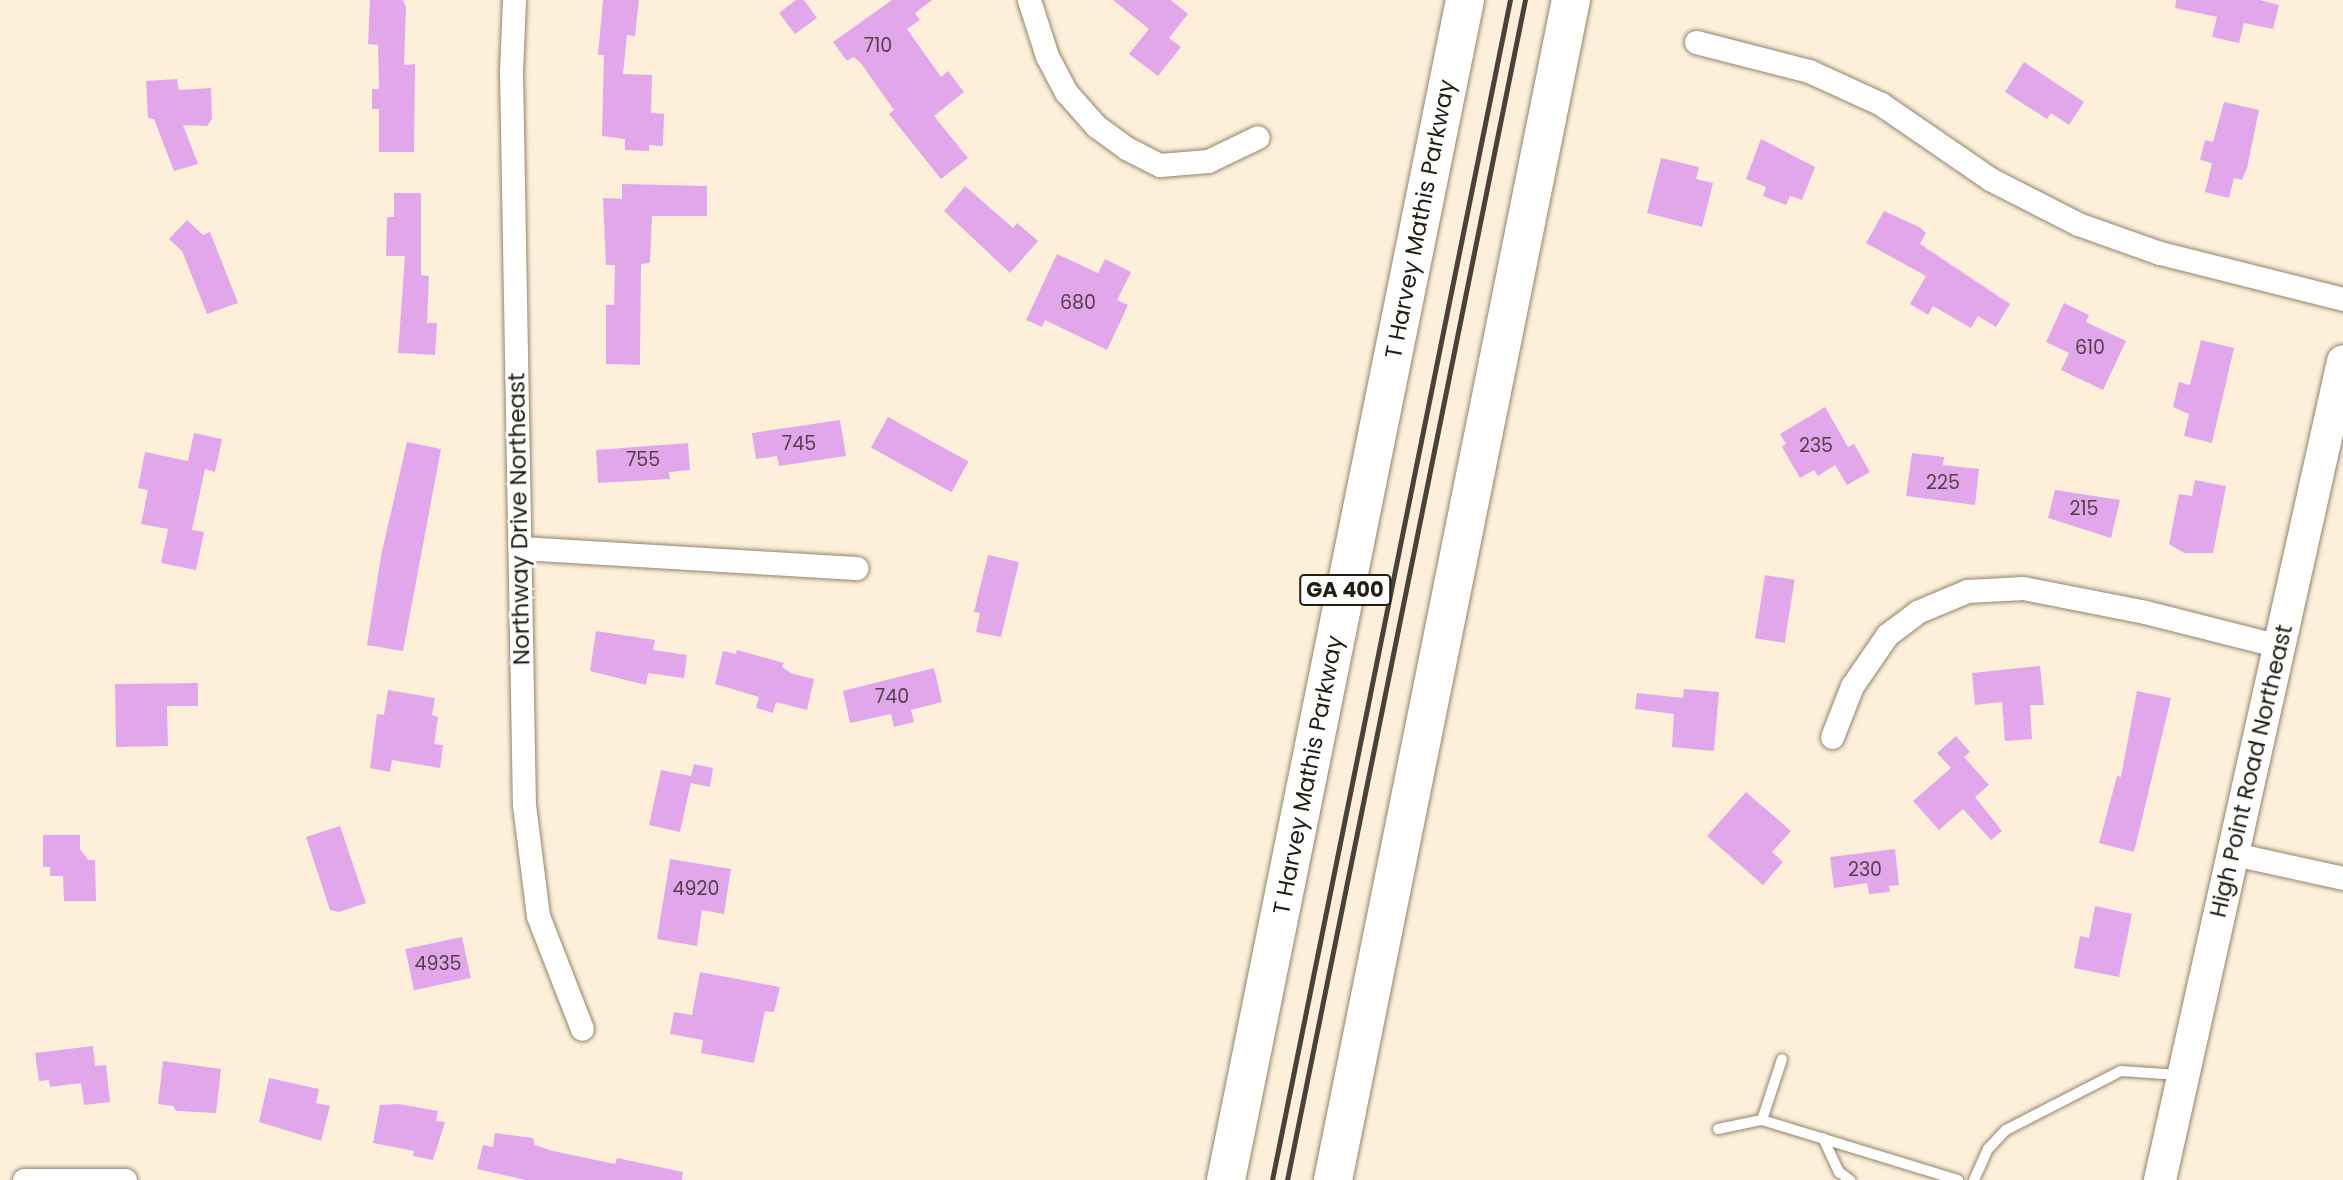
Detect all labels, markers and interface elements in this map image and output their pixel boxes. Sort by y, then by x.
house number: 710 [864,35,892,57]
street label: T Harvey Mathis Parkway [1379,77,1461,361]
house number: 680 [1060,292,1096,314]
house number: 610 [2075,337,2105,359]
street label: Northway Drive Northeast [503,372,535,666]
house number: 745 [782,433,816,455]
house number: 235 [1799,435,1833,457]
house number: 755 [626,449,660,471]
house number: 225 [1926,472,1960,494]
house number: 215 [2070,498,2098,520]
road number: GA 400 [1298,572,1392,608]
street label: High Point Road Northeast [2204,622,2298,920]
street label: T Harvey Mathis Parkway [1267,633,1349,917]
house number: 740 [875,686,909,708]
house number: 230 [1848,859,1882,881]
house number: 4920 [673,878,719,900]
house number: 4935 [414,953,462,975]

